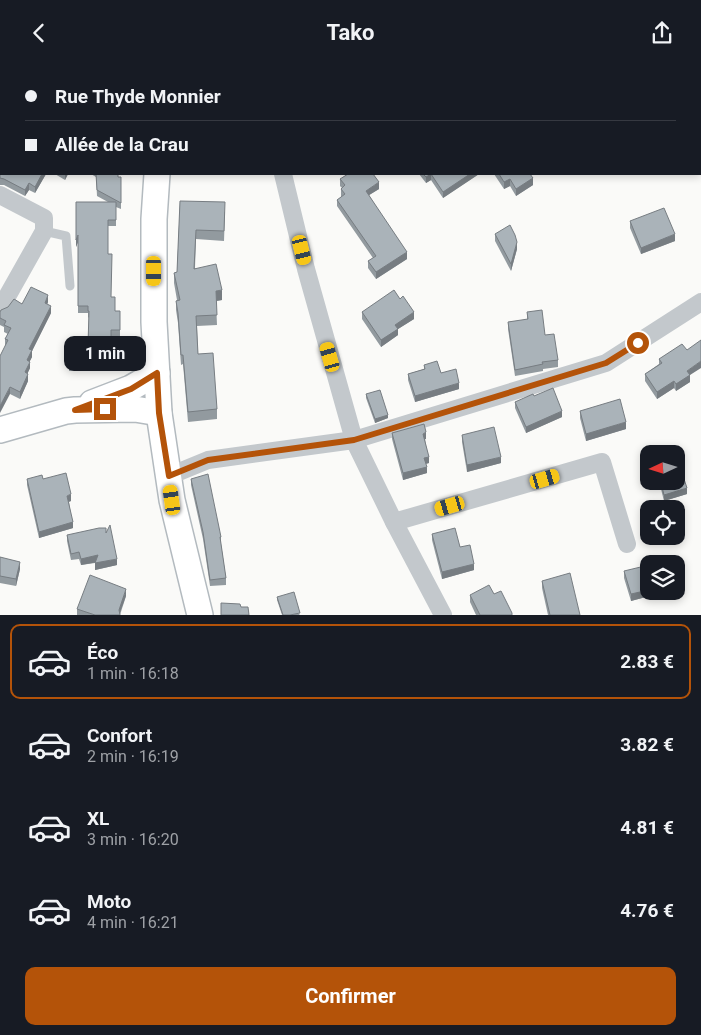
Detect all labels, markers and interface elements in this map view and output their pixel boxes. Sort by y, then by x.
icon: back [25,19,53,47]
icon: share [648,19,676,47]
text: Tako [327,20,374,45]
text: Rue Thyde Monnier [55,85,221,108]
text: Allée de la Crau [55,133,189,156]
car [291,234,312,266]
car [146,256,161,286]
route start [627,332,649,354]
callout: 1 min [64,337,146,371]
car [318,341,341,373]
text: 1 min [85,344,125,363]
route end [94,398,116,420]
north arrow [640,445,685,490]
map controls [640,445,685,600]
car [528,468,561,490]
car [162,484,181,516]
car [433,495,466,517]
button: locate [640,500,685,545]
button: layers [640,555,685,600]
icon: car [27,639,72,684]
text: Éco [87,641,118,664]
text: 2.83 € [620,650,674,673]
text: 1 min · 16:18 [87,664,179,683]
icon: car [27,722,72,767]
text: Confort [87,724,152,747]
text: 3.82 € [620,733,674,756]
text: 2 min · 16:19 [87,747,179,766]
icon: car [27,805,72,850]
text: XL [87,807,109,830]
text: 4.81 € [620,816,674,839]
text: 3 min · 16:20 [87,830,179,849]
icon: car [27,888,72,933]
text: Moto [87,890,131,913]
text: 4.76 € [620,899,674,922]
text: 4 min · 16:21 [87,913,179,932]
button: Confirmer [25,967,676,1025]

